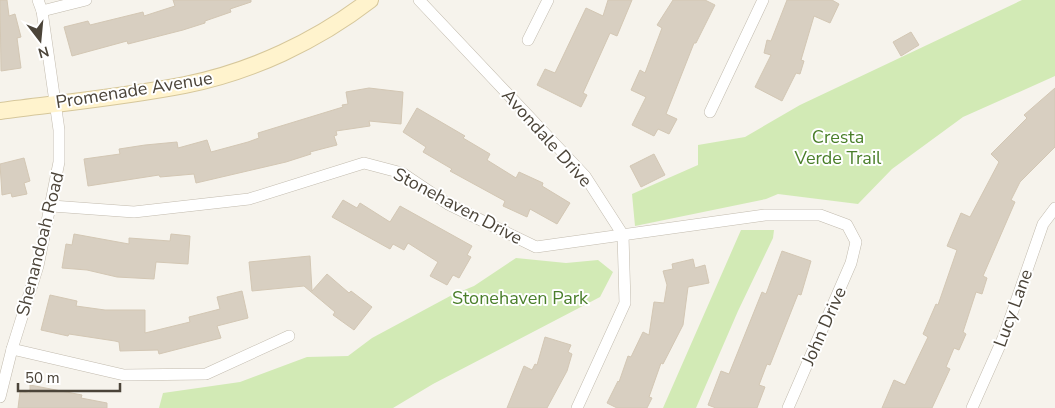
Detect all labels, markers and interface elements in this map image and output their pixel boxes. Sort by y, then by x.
north arrow [15,15,65,65]
text: N [36,41,51,63]
street label: Promenade Avenue [54,66,214,114]
street label: Avondale Drive [497,84,597,192]
park label: Cresta Verde Trail [794,125,882,170]
street label: Stonehaven Drive [389,162,527,250]
street label: Shenandoah Road [10,169,70,319]
street label: Lucy Lane [988,266,1038,350]
street label: John Drive [796,283,852,370]
park label: Stonehaven Park [452,286,589,310]
scale bar [18,360,120,392]
text: 50 m [25,368,60,388]

